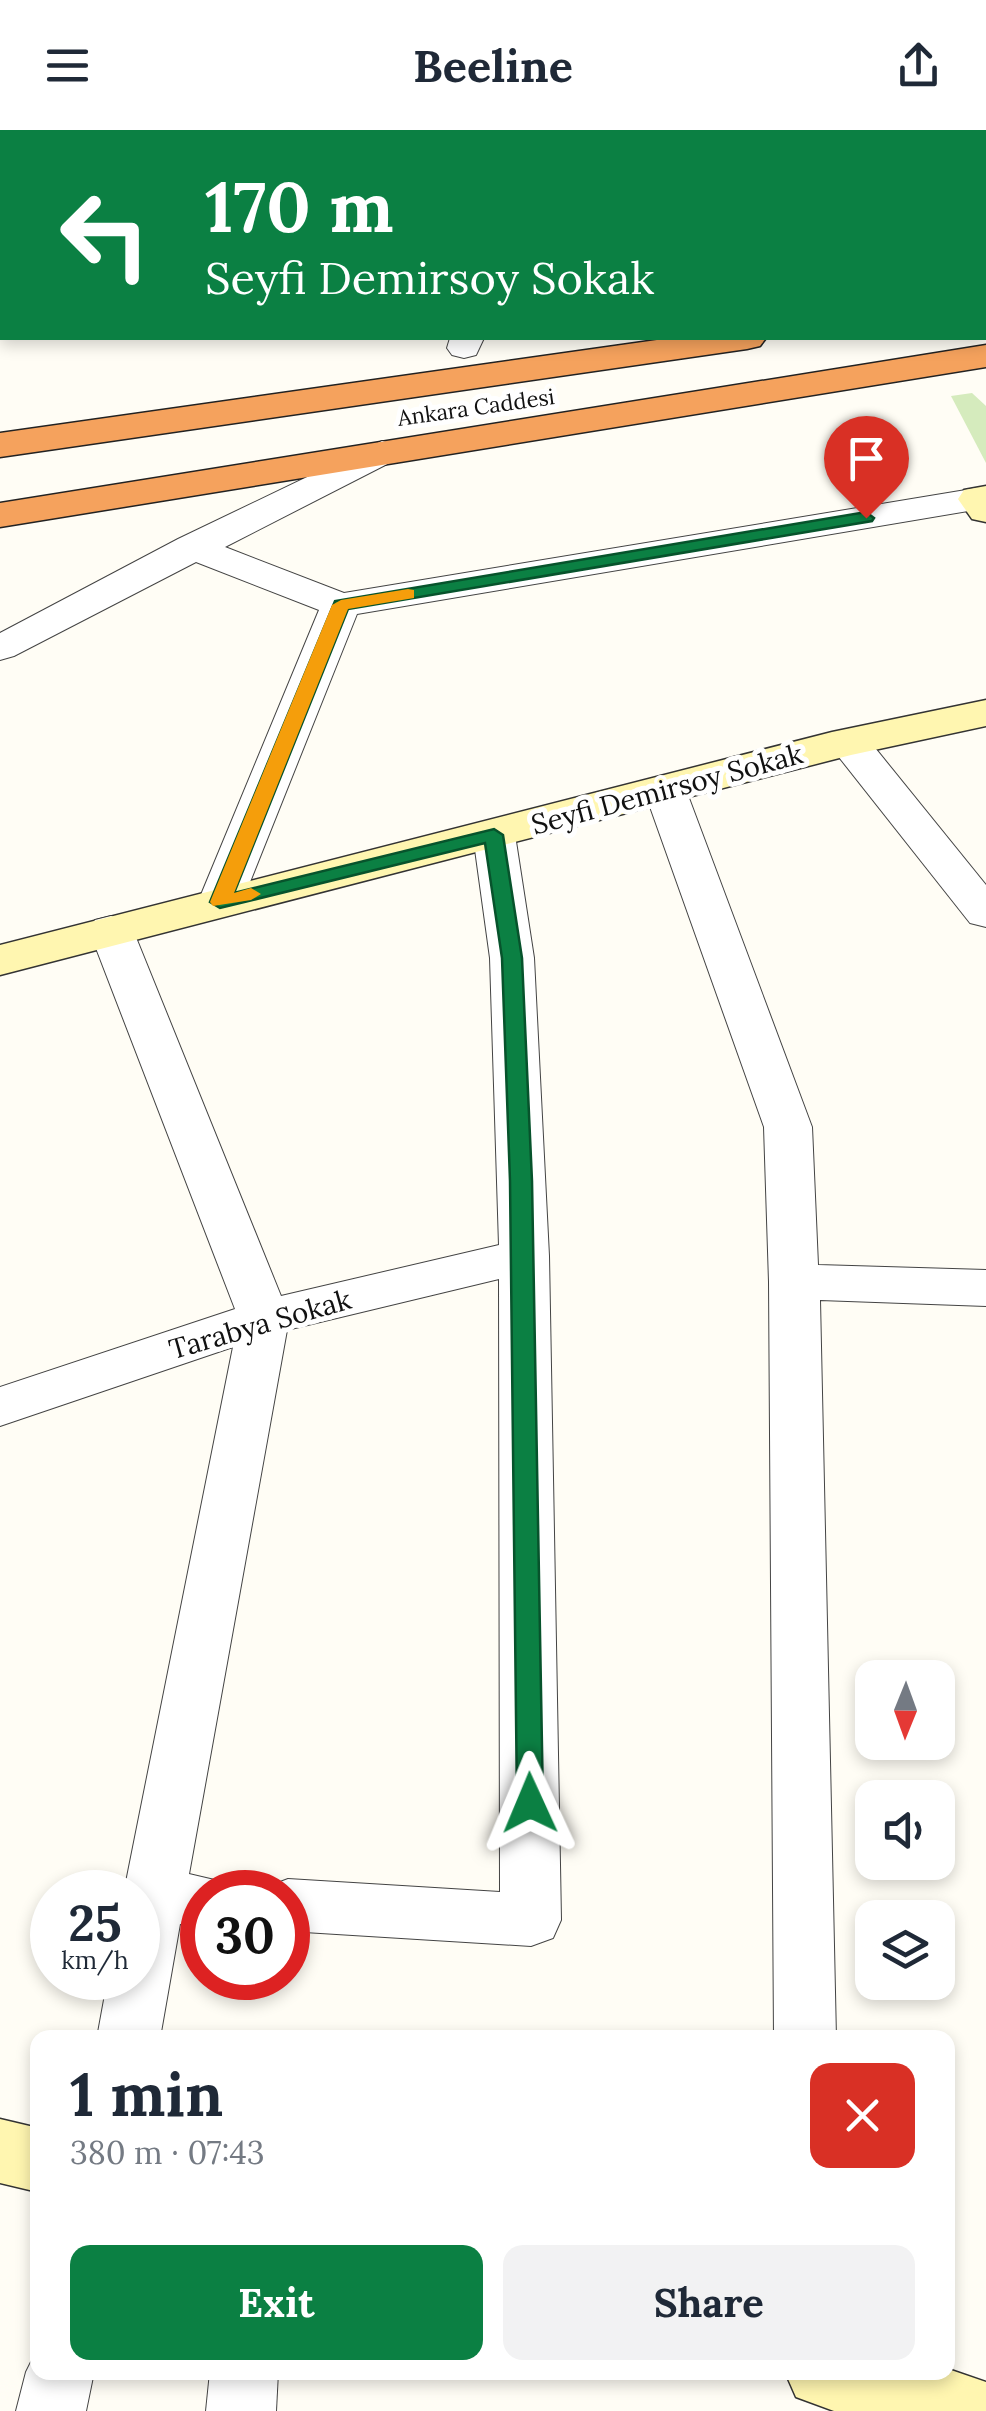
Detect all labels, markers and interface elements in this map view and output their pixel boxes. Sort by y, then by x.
text: Beeline [413,37,573,94]
icon: menu [40,38,95,93]
icon: share [891,38,946,93]
text: 170 m [205,162,394,251]
icon: left [40,170,170,300]
text: Seyfi Demirsoy Sokak [205,249,654,306]
street label: Ankara Caddesi [395,382,556,432]
pin [824,416,909,519]
icon: arrive [839,431,894,486]
street label: Seyfi Demirsoy Sokak [527,735,807,843]
street label: Tarabya Sokak [165,1281,355,1367]
north arrow [855,1660,955,1760]
map controls [855,1660,955,2000]
position arrow [478,1751,582,1855]
button: sound [855,1780,955,1880]
speed limit sign: 30 [180,1870,310,2000]
text: 25 [68,1891,122,1955]
button: layers [855,1900,955,2000]
text: km/h [61,1944,129,1976]
text: 1 min [70,2056,223,2132]
button: close [810,2063,915,2168]
text: 380 m · 07:43 [70,2132,265,2173]
button: Exit [70,2245,483,2360]
button: Share [503,2245,915,2360]

